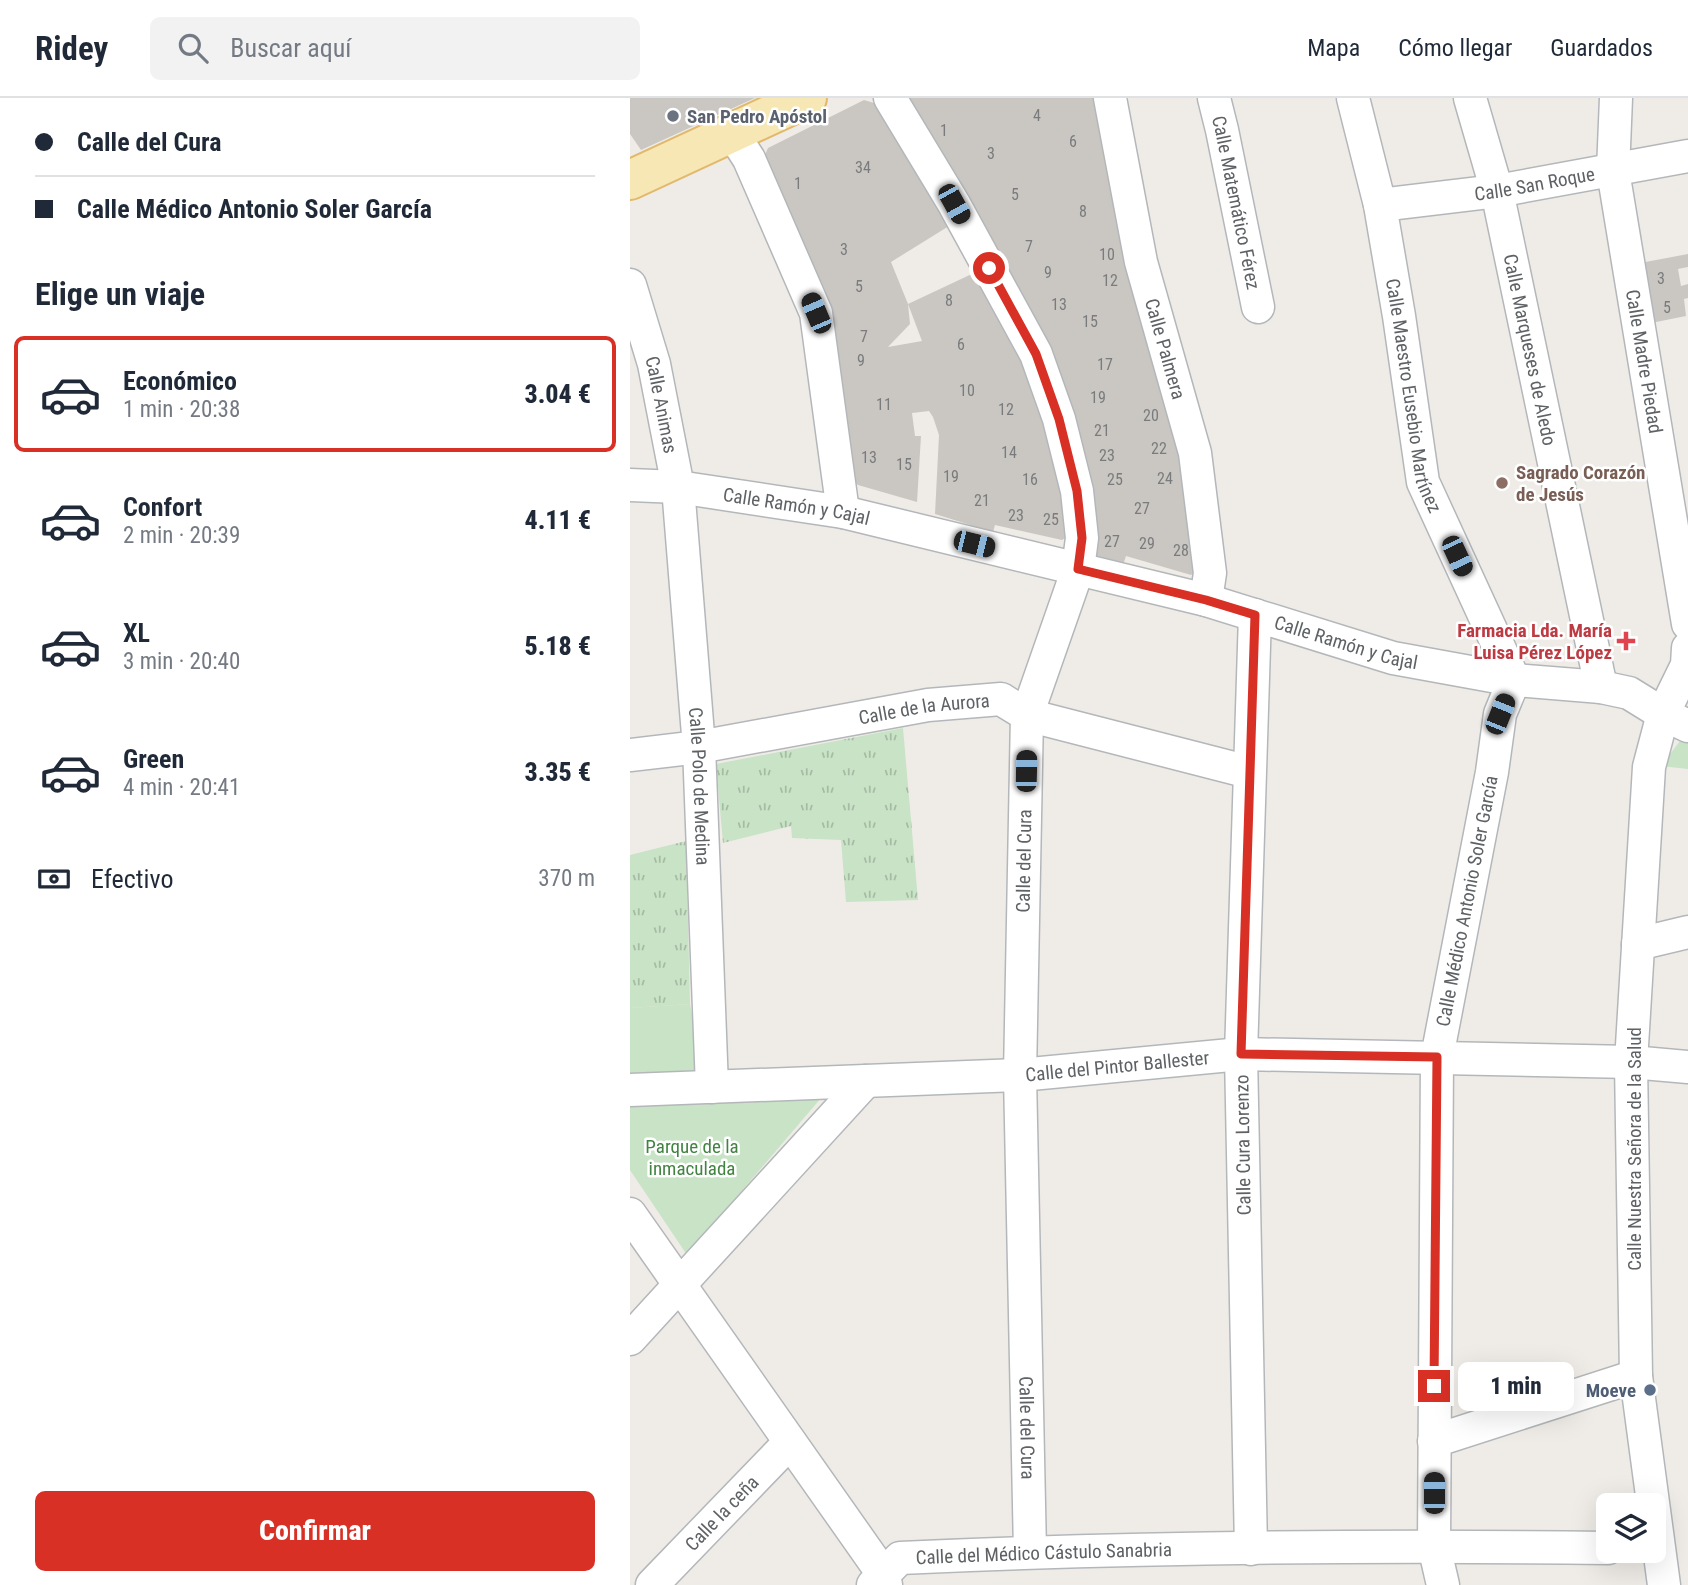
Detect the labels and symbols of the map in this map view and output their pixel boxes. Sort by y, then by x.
place label: San Pedro Apóstol [687,105,827,128]
house number: 4 [1033,106,1041,125]
marker: San Pedro Apóstol [665,108,681,124]
street label: Calle Matemático Férez [1207,113,1266,291]
house number: 1 [940,121,948,140]
house number: 6 [1069,132,1077,151]
house number: 3 [987,144,995,163]
house number: 34 [855,158,871,177]
street label: Calle San Roque [1473,162,1597,205]
house number: 1 [794,174,802,193]
car [935,181,974,227]
house number: 5 [1011,185,1019,204]
house number: 8 [1079,202,1087,221]
house number: 7 [1025,237,1033,256]
house number: 3 [840,240,848,259]
house number: 10 [1099,245,1115,264]
route start [973,252,1005,284]
street label: Calle Marqueses de Aledo [1499,252,1562,448]
house number: 9 [1044,263,1052,282]
house number: 3 [1657,269,1665,288]
house number: 12 [1102,271,1118,290]
house number: 5 [855,277,863,296]
street label: Calle Maestro Eusebio Martínez [1381,277,1447,516]
street label: Calle Madre Piedad [1621,288,1668,435]
car [799,290,834,336]
house number: 8 [945,291,953,310]
house number: 13 [1051,295,1067,314]
street label: Calle Palmera [1140,296,1191,402]
house number: 5 [1663,298,1671,317]
house number: 15 [1082,312,1098,331]
house number: 7 [860,327,868,346]
house number: 6 [957,335,965,354]
house number: 9 [857,351,865,370]
street label: Calle Animas [641,353,683,455]
house number: 17 [1097,355,1113,374]
house number: 10 [959,381,975,400]
house number: 19 [1090,388,1106,407]
house number: 11 [876,395,892,414]
house number: 12 [998,400,1014,419]
house number: 20 [1143,406,1159,425]
house number: 21 [1094,421,1110,440]
house number: 22 [1151,439,1167,458]
house number: 14 [1001,443,1017,462]
house number: 23 [1099,446,1115,465]
house number: 13 [861,448,877,467]
house number: 15 [896,455,912,474]
place label: Sagrado Corazón de Jesús [1516,461,1645,506]
house number: 19 [943,467,959,486]
house number: 24 [1157,469,1173,488]
house number: 16 [1022,470,1038,489]
house number: 25 [1107,470,1123,489]
marker: Sagrado Corazón de Jesús [1494,475,1510,491]
street label: Calle Ramón y Cajal [721,482,872,530]
house number: 21 [974,491,990,510]
house number: 27 [1134,499,1150,518]
house number: 23 [1008,506,1024,525]
house number: 25 [1043,510,1059,529]
car [952,529,997,559]
house number: 27 [1104,532,1120,551]
car [1439,533,1476,579]
house number: 29 [1139,534,1155,553]
house number: 28 [1173,541,1189,560]
street label: Calle Ramón y Cajal [1272,610,1420,674]
place label: Farmacia Lda. María Luisa Pérez López [1457,619,1612,664]
marker: Farmacia Lda. María Luisa Pérez López [1618,633,1634,649]
street label: Calle de la Aurora [857,688,991,729]
car [1483,691,1518,737]
street label: Calle Polo de Medina [684,706,715,866]
car [1016,750,1037,792]
street label: Calle Médico Antonio Soler García [1431,774,1503,1028]
street label: Calle del Cura [1012,809,1036,913]
street label: Calle Nuestra Señora de la Salud [1623,1027,1646,1271]
street label: Calle del Pintor Ballester [1024,1046,1210,1086]
street label: Calle Cura Lorenzo [1230,1074,1256,1216]
park label: Parque de la inmaculada [645,1135,739,1180]
callout: 1 min [1458,1362,1574,1410]
route end [1418,1370,1450,1402]
street label: Calle del Cura [1015,1376,1040,1480]
place label: Moeve [1586,1379,1636,1402]
marker: Moeve [1642,1382,1658,1398]
street label: Calle la ceña [680,1471,763,1555]
car [1424,1472,1445,1514]
street label: Calle del Médico Cástulo Sanabria [915,1538,1172,1569]

